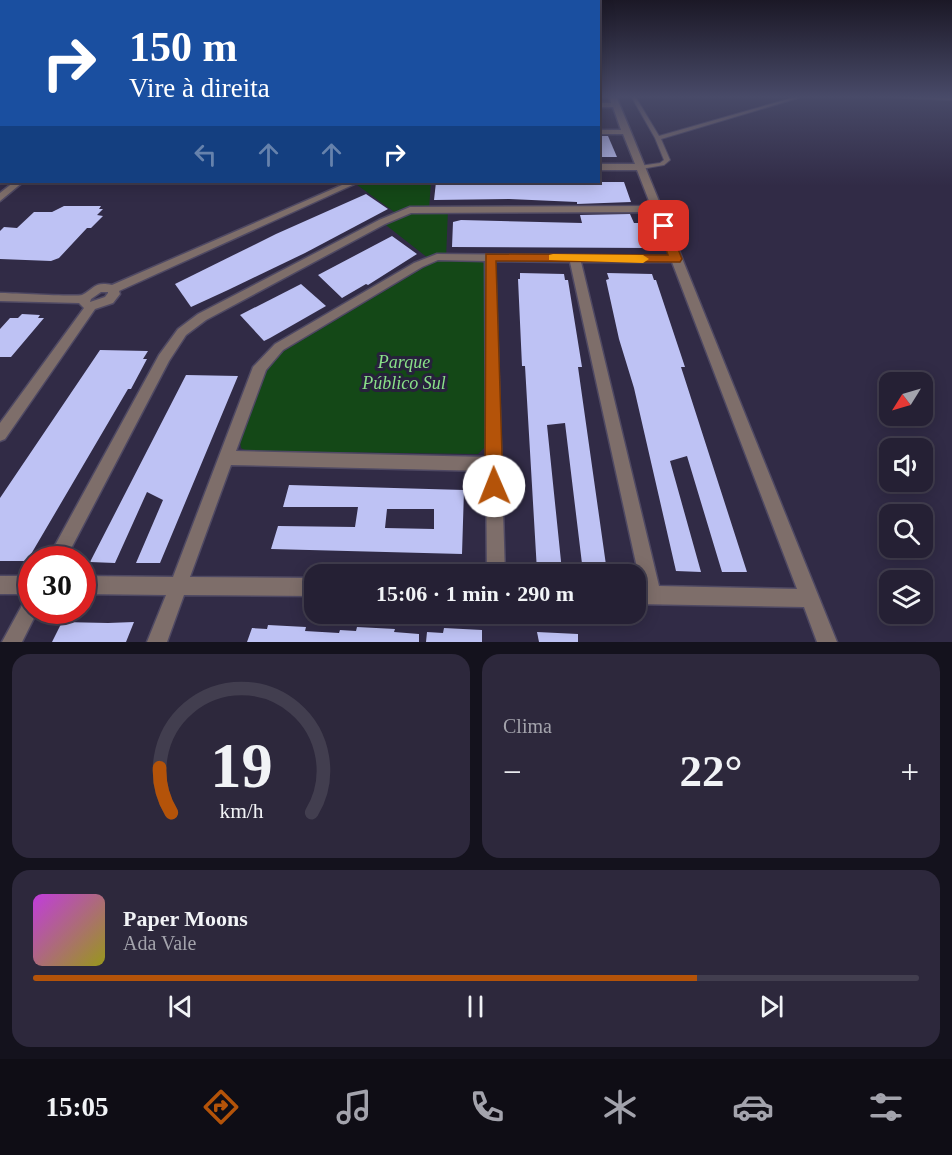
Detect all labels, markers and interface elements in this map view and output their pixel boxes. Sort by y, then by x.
icon: right [30,24,108,102]
text: 150 m [129,24,238,70]
text: Vire à direita [129,73,270,103]
icon: left [189,138,222,171]
icon: ahead [252,138,285,171]
icon: ahead [315,138,348,171]
icon: right [378,138,411,171]
pin [638,200,689,251]
icon: arrive [647,209,680,242]
park label: Parque Público Sul [361,352,446,393]
north arrow [879,372,933,426]
map controls [879,372,933,624]
button: sound [879,438,933,492]
position arrow [462,454,526,518]
button: search [879,504,933,558]
speed limit sign: 30 [18,546,96,624]
button: layers [879,570,933,624]
text: 15:06 · 1 min · 290 m [376,581,574,606]
text: Clima [503,715,552,737]
text: 19 [210,731,272,800]
text: 22° [680,746,743,796]
text: − [503,754,522,790]
text: + [900,754,919,790]
text: km/h [219,799,263,823]
text: Paper Moons [123,906,248,931]
text: Ada Vale [123,932,197,954]
icon: previous [164,990,197,1023]
icon: pause [459,990,492,1023]
icon: next [755,990,788,1023]
icon: directions [200,1086,242,1128]
icon: music [333,1086,375,1128]
icon: phone [466,1086,508,1128]
icon: climate [599,1086,641,1128]
icon: car [732,1086,774,1128]
icon: filters [865,1086,907,1128]
text: 15:05 [46,1092,109,1122]

